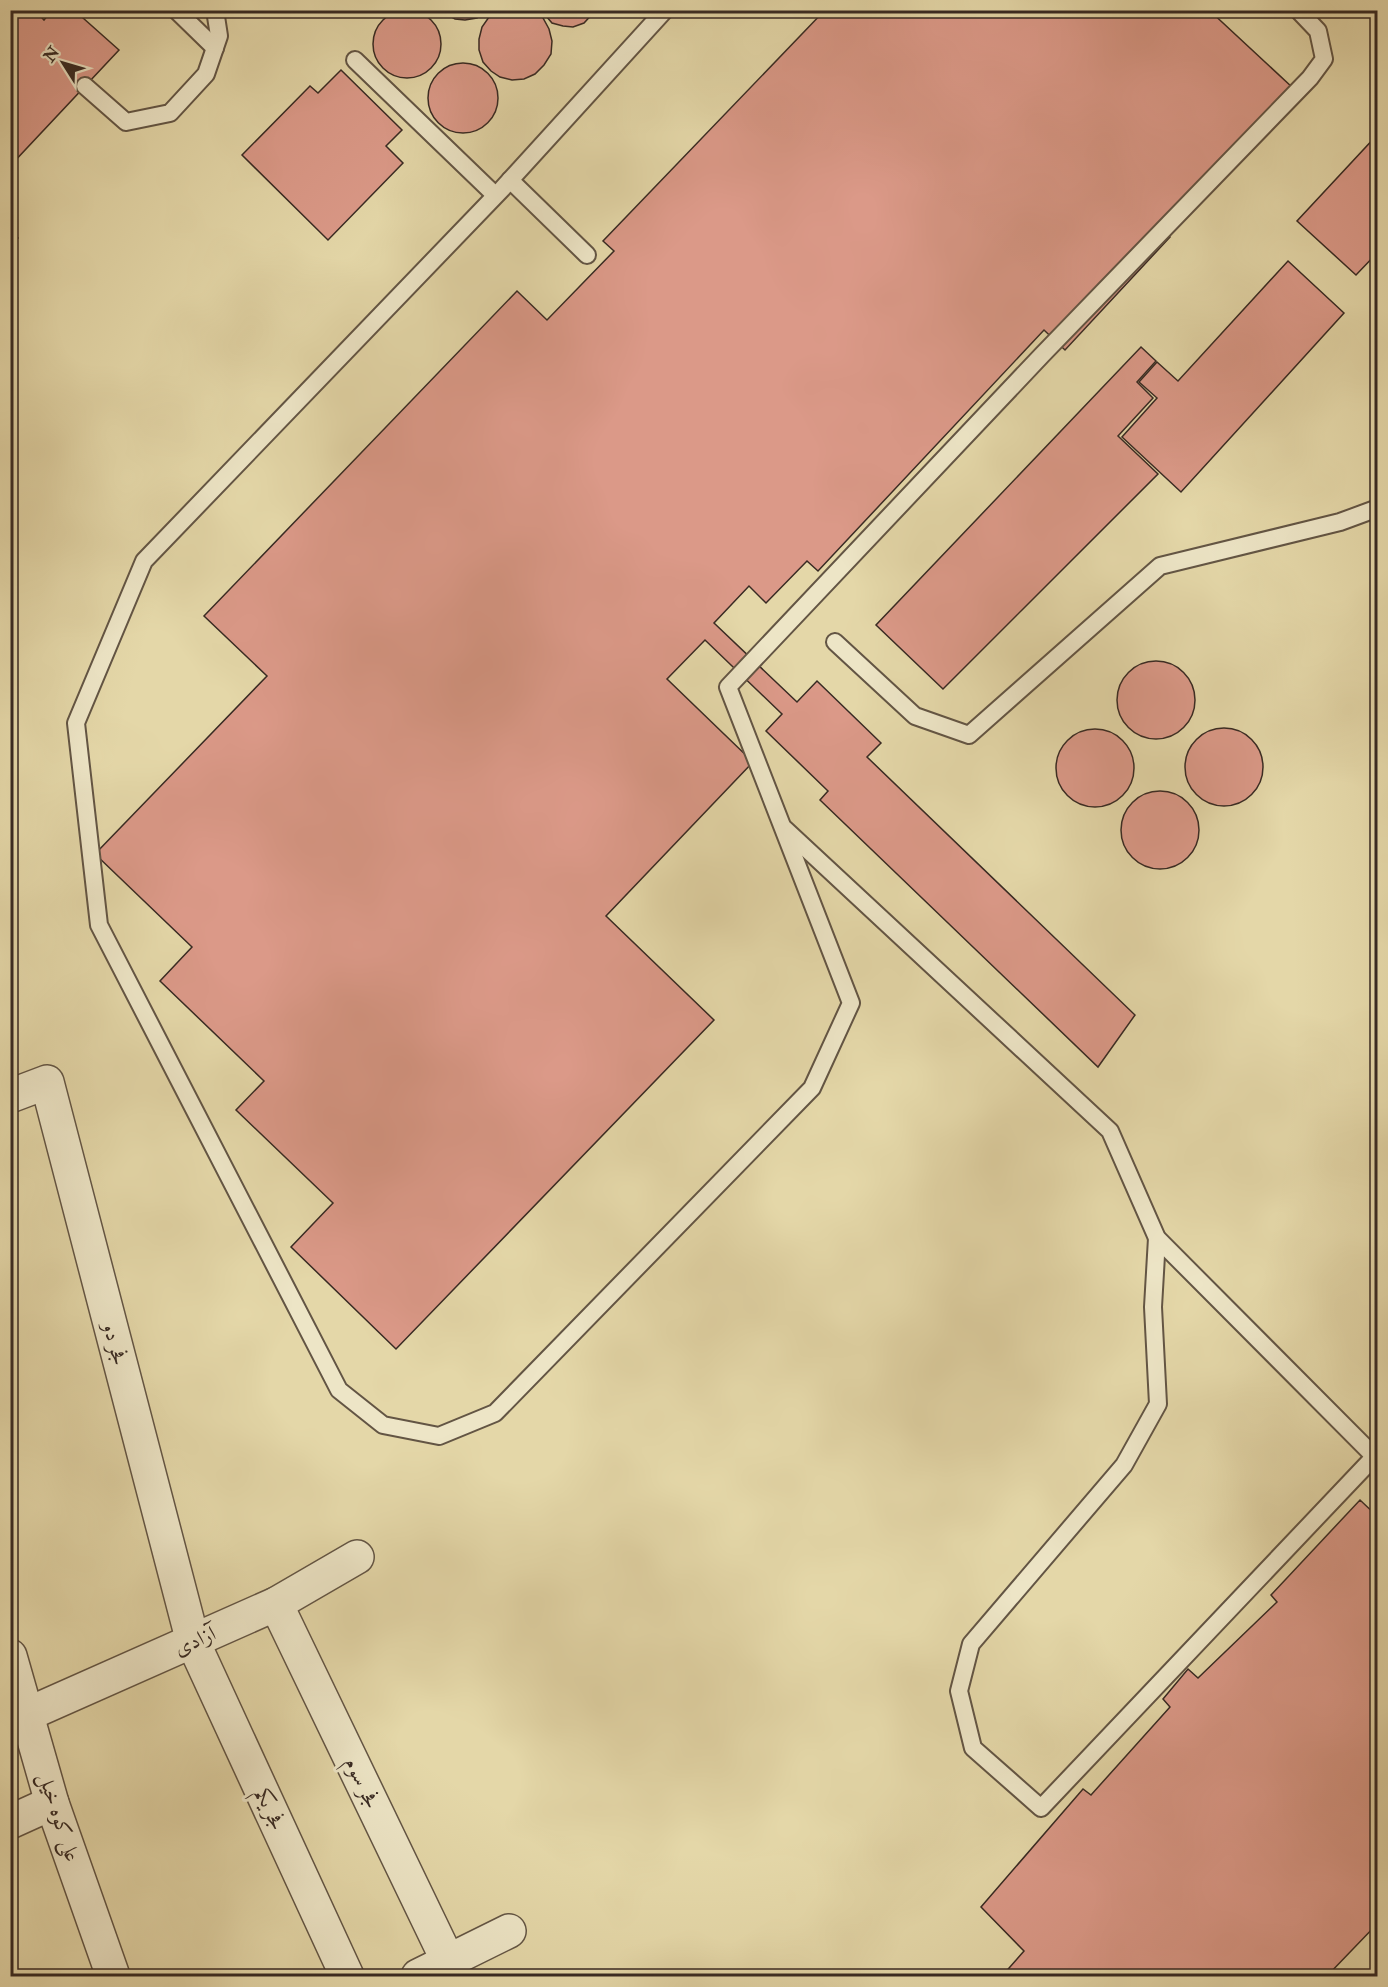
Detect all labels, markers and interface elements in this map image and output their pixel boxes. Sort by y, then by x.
north arrow [33,33,93,93]
text: N [39,42,65,67]
street label: فجر دو [96,1318,134,1368]
street label: آزادی [170,1619,222,1662]
street label: فجر سوم [334,1753,386,1815]
street label: علی کوه خیل [30,1769,86,1866]
street label: فجر یکم [243,1783,292,1837]

